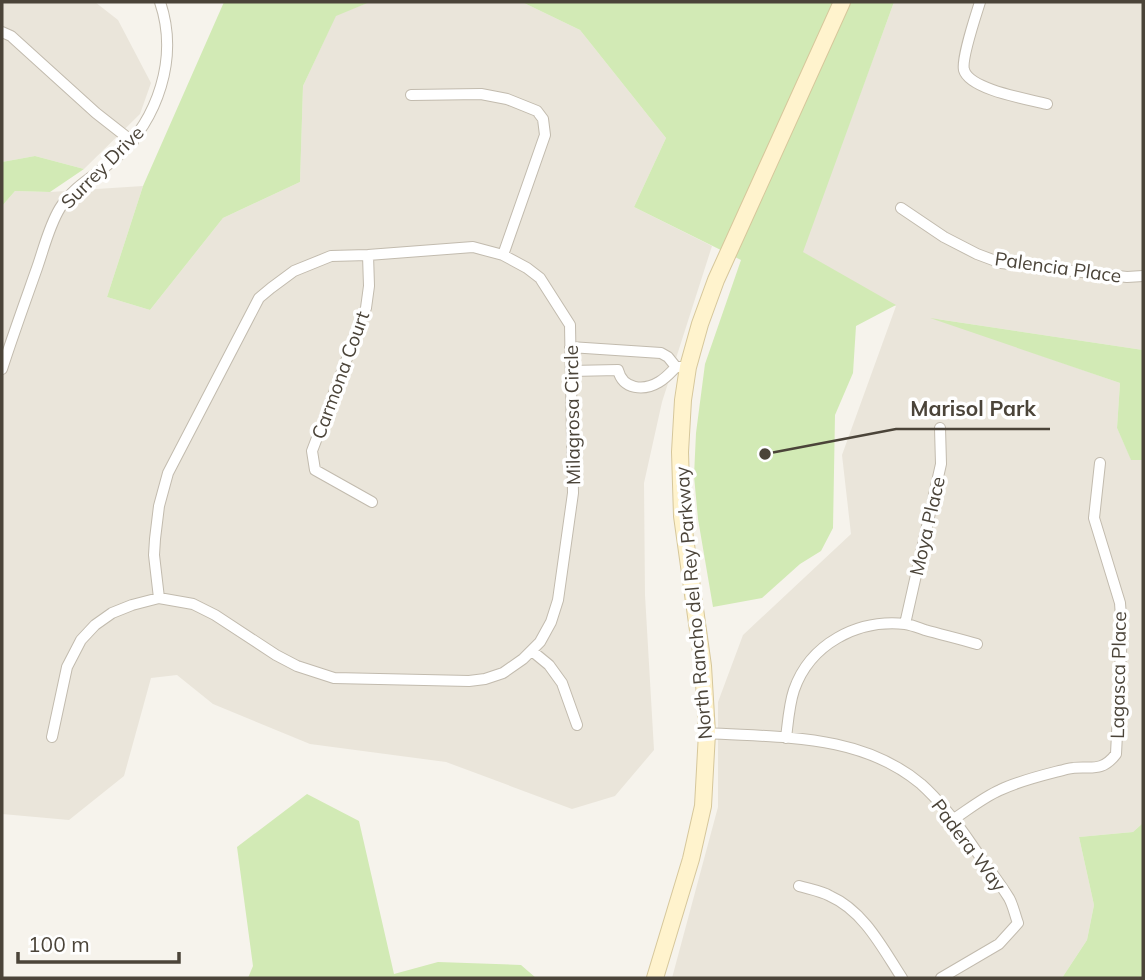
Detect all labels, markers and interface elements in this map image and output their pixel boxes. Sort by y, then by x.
street label: Surrey Drive [55,120,149,214]
street label: Palencia Place [993,246,1123,288]
street label: Carmona Court [306,308,374,442]
street label: Milagrosa Circle [559,345,585,485]
callout: Marisol Park [896,387,1050,429]
text: Marisol Park [910,395,1036,421]
street label: North Rancho del Rey Parkway [669,465,717,741]
street label: Moya Place [904,474,950,578]
street label: Lagasca Place [1105,611,1131,739]
street label: Padera Way [926,794,1012,896]
scale bar [18,920,178,964]
text: 100 m [28,931,90,957]

